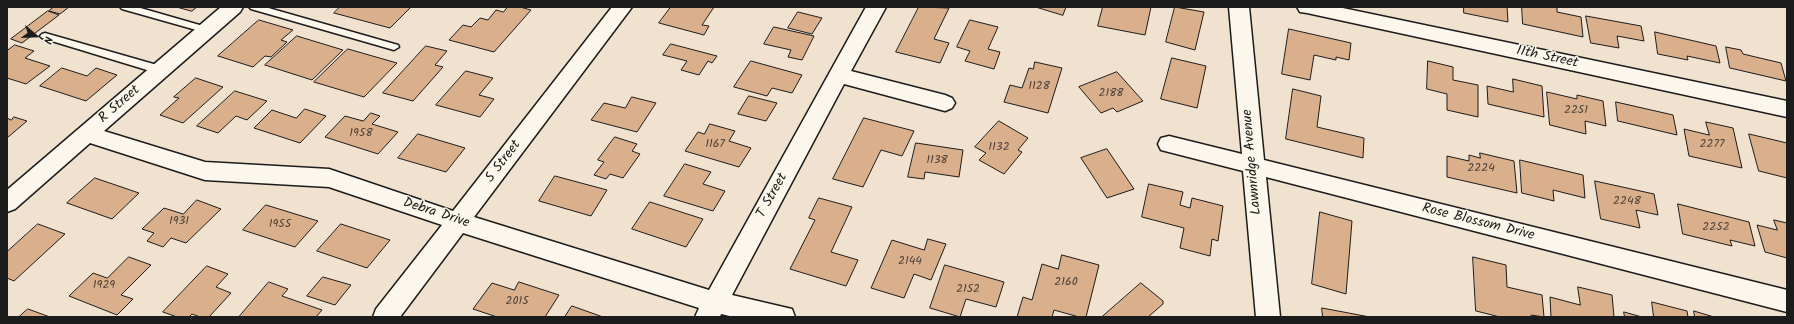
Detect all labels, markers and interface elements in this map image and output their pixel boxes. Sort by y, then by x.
north arrow [16,16,56,56]
text: N [38,34,57,46]
street label: 11th Street [1515,43,1579,73]
house number: 1128 [1028,80,1050,94]
street label: R Street [96,82,144,128]
house number: 2188 [1098,87,1124,101]
house number: 2251 [1564,104,1588,118]
street label: Lawnridge Avenue [1240,109,1266,215]
house number: 1958 [349,127,373,141]
street label: S Street [483,138,525,186]
house number: 1167 [705,138,725,152]
house number: 2277 [1699,138,1725,152]
house number: 1132 [988,141,1010,155]
house number: 1138 [926,154,948,168]
house number: 2224 [1467,162,1495,176]
street label: T Street [754,171,792,221]
street label: Debra Drive [401,195,471,233]
house number: 2248 [1613,195,1641,209]
street label: Rose Blossom Drive [1420,201,1536,245]
house number: 1931 [169,215,189,229]
house number: 1955 [269,218,291,232]
house number: 2252 [1702,221,1730,235]
house number: 2144 [898,255,922,269]
house number: 2160 [1054,276,1078,290]
house number: 1929 [93,279,115,293]
house number: 2152 [956,283,980,297]
house number: 2015 [505,295,529,309]

